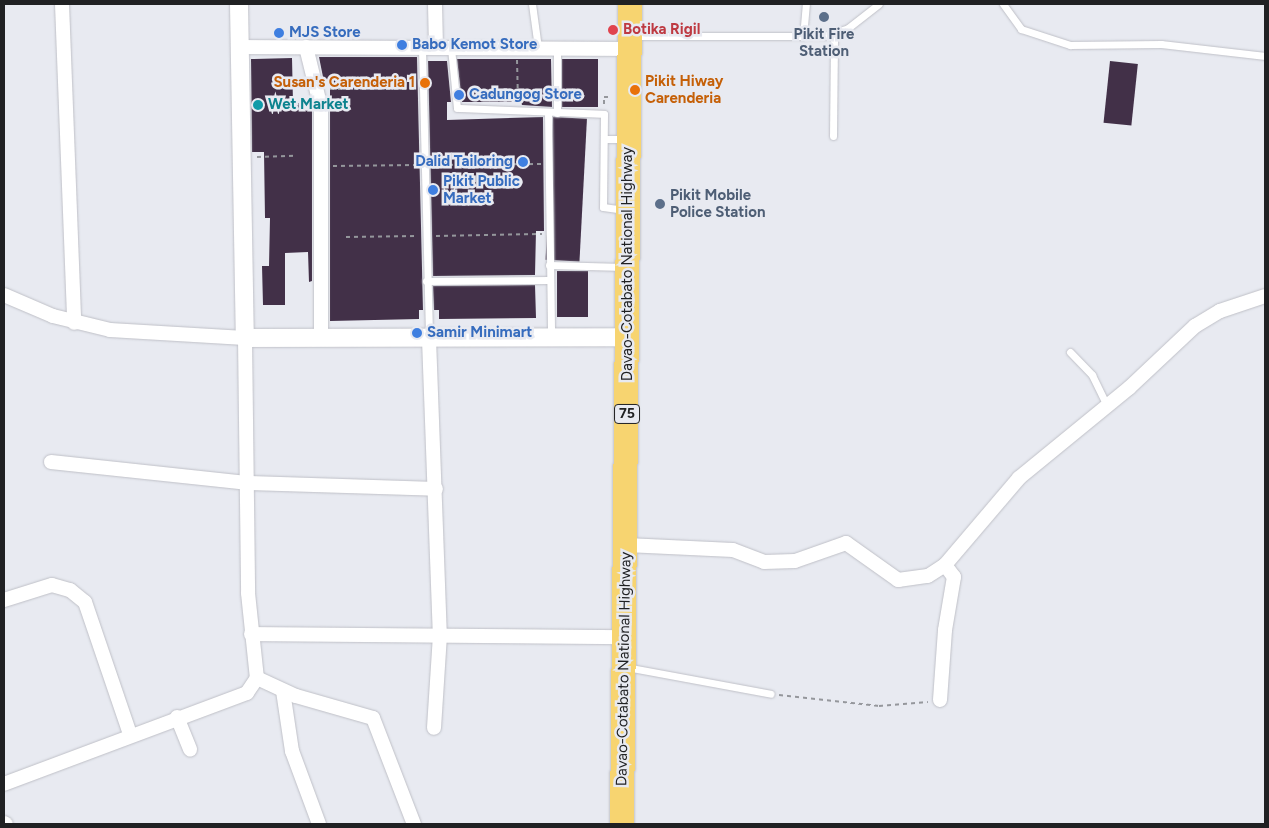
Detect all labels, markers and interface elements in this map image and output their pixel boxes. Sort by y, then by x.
marker: Pikit Fire Station [818,11,830,23]
place label: Botika Rigil [623,21,700,39]
place label: MJS Store [289,24,361,42]
marker: Botika Rigil [607,24,619,36]
place label: Pikit Fire Station [794,25,854,60]
marker: MJS Store [273,27,285,39]
place label: Babo Kemot Store [412,36,537,54]
marker: Babo Kemot Store [396,39,408,51]
place label: Pikit Hiway Carenderia [645,72,723,107]
place label: Susan's Carenderia 1 [274,74,415,92]
marker: Susan's Carenderia 1 [419,77,431,89]
marker: Pikit Hiway Carenderia [629,84,641,96]
place label: Cadungog Store [469,86,582,104]
marker: Cadungog Store [453,89,465,101]
place label: Wet Market [268,96,349,114]
marker: Wet Market [252,99,264,111]
street label: Davao-Cotabato National Highway [619,147,637,381]
place label: Dalid Tailoring [415,153,513,171]
marker: Dalid Tailoring [517,156,529,168]
place label: Pikit Public Market [443,172,520,207]
marker: Pikit Public Market [427,184,439,196]
place label: Pikit Mobile Police Station [670,186,765,221]
marker: Pikit Mobile Police Station [654,198,666,210]
place label: Samir Minimart [427,324,532,342]
marker: Samir Minimart [411,327,423,339]
road number: 75 [613,402,641,426]
street label: Davao-Cotabato National Highway [613,552,635,786]

